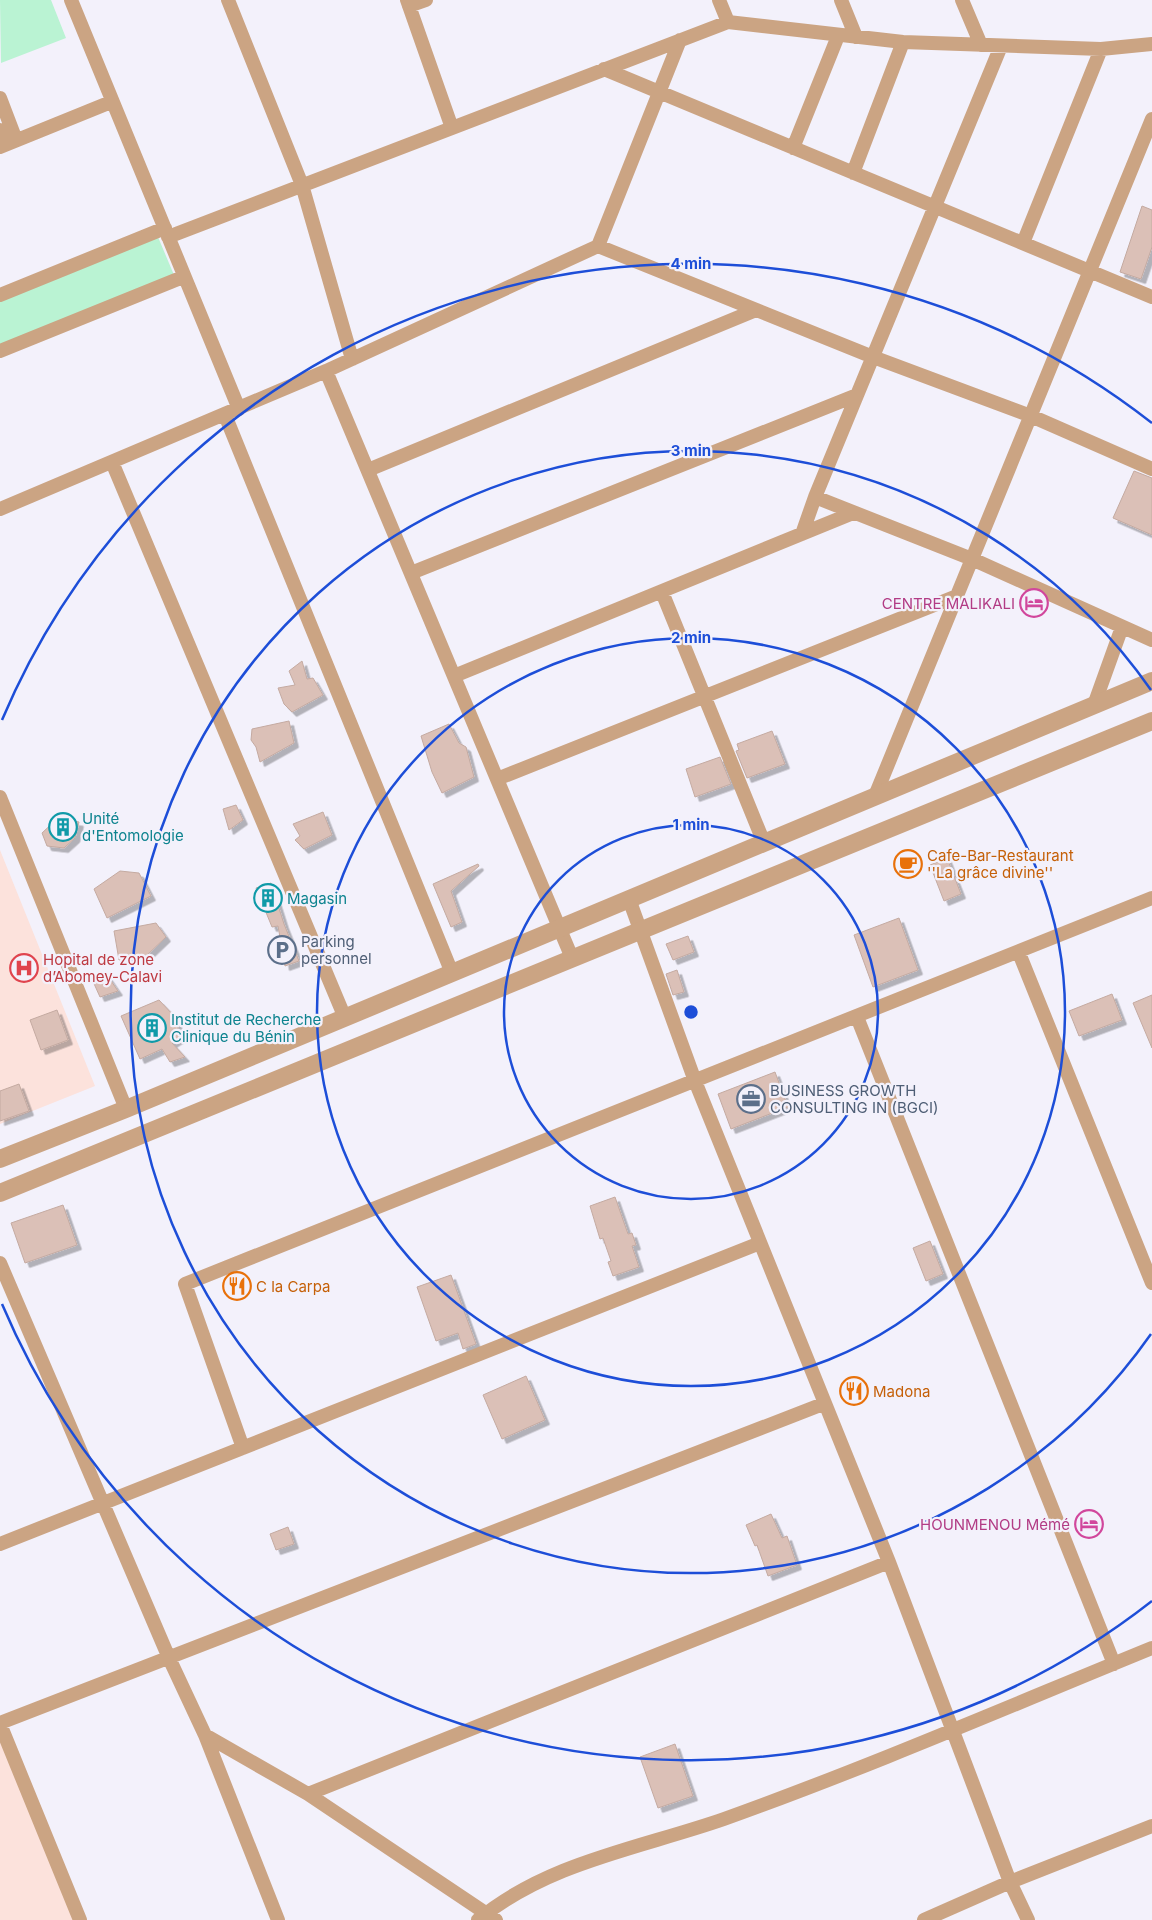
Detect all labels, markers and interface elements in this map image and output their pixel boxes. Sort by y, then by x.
text: 4 min [671,254,711,273]
text: 3 min [671,441,711,460]
hotel icon: CENTRE MALIKALI [1019,588,1049,618]
place label: CENTRE MALIKALI [882,594,1015,613]
text: 2 min [671,628,711,647]
place label: Unité d'Entomologie [82,809,184,845]
building icon: Unité d'Entomologie [48,812,78,842]
text: 1 min [672,815,710,834]
place label: Cafe-Bar-Restaurant ''La grâce divine'' [927,846,1074,882]
cafe icon: Cafe-Bar-Restaurant ''La grâce divine'' [893,849,923,879]
building icon: Magasin [253,883,283,913]
place label: Magasin [287,889,347,908]
place label: Parking personnel [301,932,372,968]
parking icon: Parking personnel [267,935,297,965]
place label: Hopital de zone d’Abomey-Calavi [43,950,162,986]
hospital icon: Hopital de zone d’Abomey-Calavi [9,953,39,983]
centre of rings [682,1003,700,1021]
place label: Institut de Recherche Clinique du Bénin [171,1010,321,1046]
building icon: Institut de Recherche Clinique du Bénin [137,1013,167,1043]
place label: BUSINESS GROWTH CONSULTING IN (BGCI) [770,1081,938,1117]
office icon: BUSINESS GROWTH CONSULTING IN (BGCI) [736,1084,766,1114]
restaurant icon: C la Carpa [222,1271,252,1301]
place label: C la Carpa [256,1277,330,1296]
restaurant icon: Madona [839,1376,869,1406]
place label: Madona [873,1382,930,1401]
hotel icon: HOUNMENOU Mémé [1074,1509,1104,1539]
place label: HOUNMENOU Mémé [920,1515,1070,1534]

